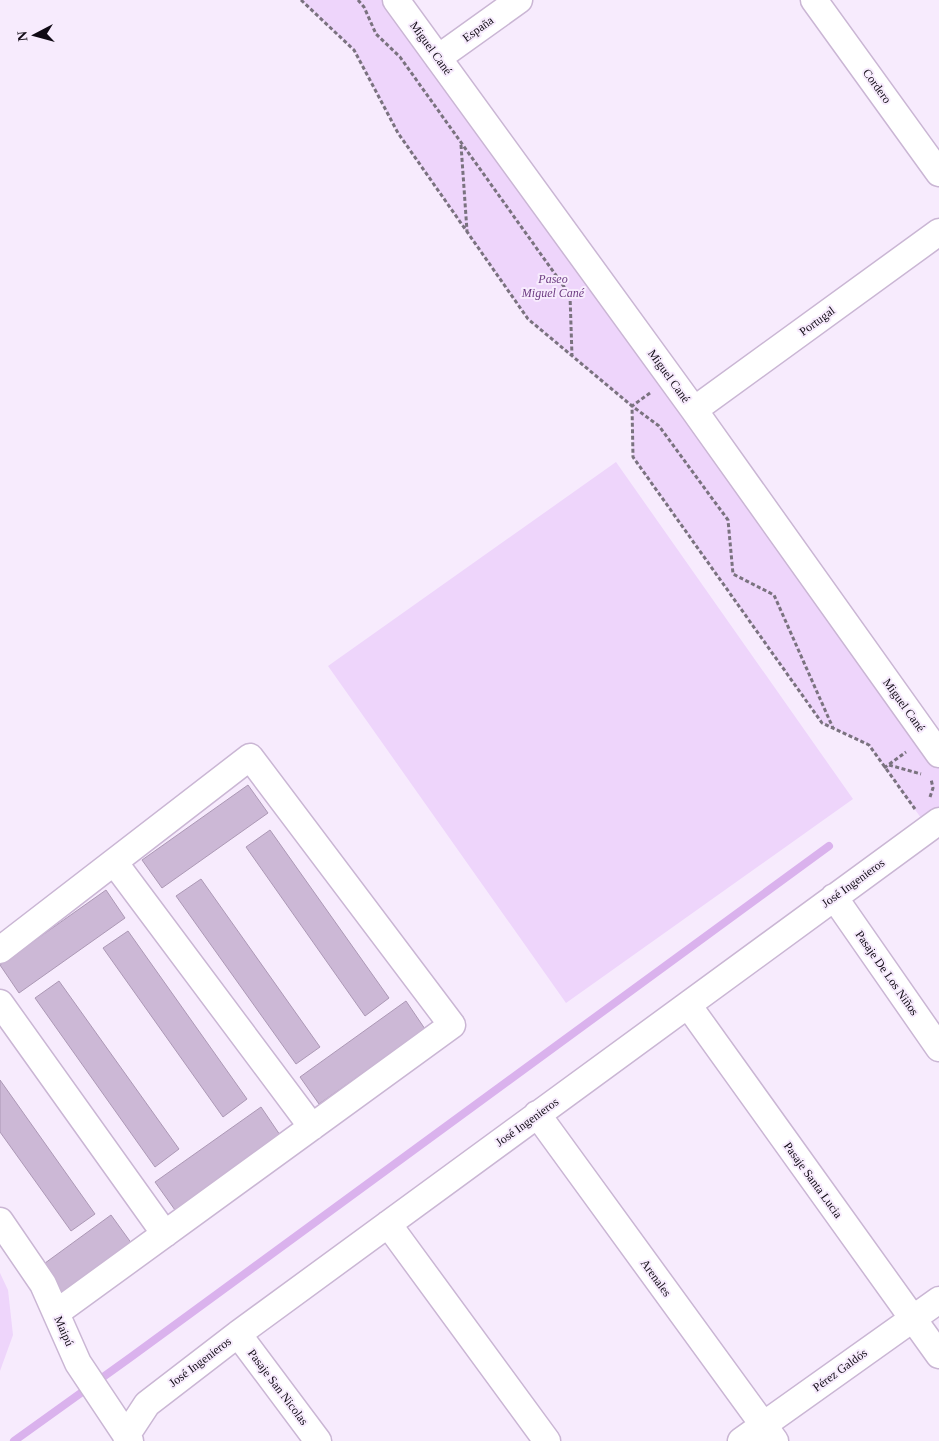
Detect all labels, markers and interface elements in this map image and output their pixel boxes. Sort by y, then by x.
north arrow [10,10,60,60]
street label: España [460,13,497,45]
street label: Miguel Cané [407,19,455,77]
text: N [15,30,31,42]
street label: Cordero [860,66,894,106]
park label: Paseo Miguel Cané [521,272,585,300]
street label: Portugal [796,303,838,339]
street label: Miguel Cané [645,347,693,405]
street label: Miguel Cané [880,676,928,734]
street label: José Ingenieros [819,855,887,911]
street label: Pasaje De Los Niños [852,928,922,1018]
street label: José Ingenieros [493,1094,561,1150]
street label: Pasaje Santa Lucia [781,1139,846,1221]
street label: Arenales [638,1257,674,1300]
street label: Maipú [51,1314,77,1348]
street label: José Ingenieros [166,1334,234,1390]
street label: Pérez Galdós [810,1345,870,1394]
street label: Pasaje San Nicolas [245,1346,311,1428]

